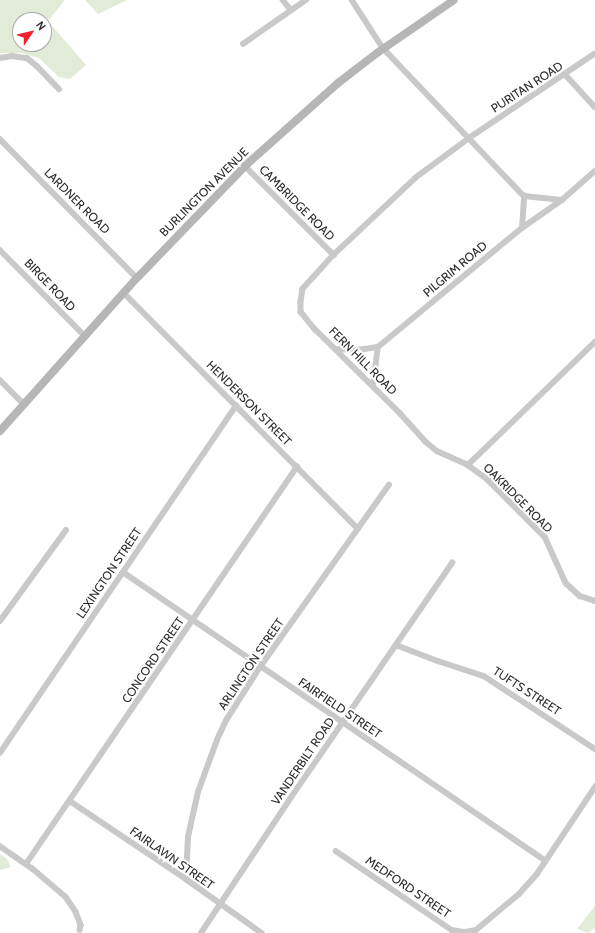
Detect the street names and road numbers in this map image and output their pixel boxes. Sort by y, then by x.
street label: PURITAN ROAD [488,58,566,116]
street label: BURLINGTON AVENUE [157,145,251,239]
street label: CAMBRIDGE ROAD [256,162,338,244]
street label: LARDNER ROAD [41,165,113,237]
street label: PILGRIM ROAD [420,238,490,300]
street label: BIRGE ROAD [21,256,79,314]
street label: FERN HILL ROAD [326,324,400,398]
street label: HENDERSON STREET [204,358,294,448]
street label: OAKRIDGE ROAD [480,460,556,536]
street label: LEXINGTON STREET [73,525,145,621]
street label: CONCORD STREET [119,614,187,706]
street label: ARLINGTON STREET [215,616,287,712]
street label: TUFTS STREET [490,664,564,718]
street label: FAIRFIELD STREET [296,675,384,741]
street label: VANDERBILT ROAD [268,715,338,807]
street label: FAIRLAWN STREET [127,824,217,892]
street label: MEDFORD STREET [363,853,453,921]

